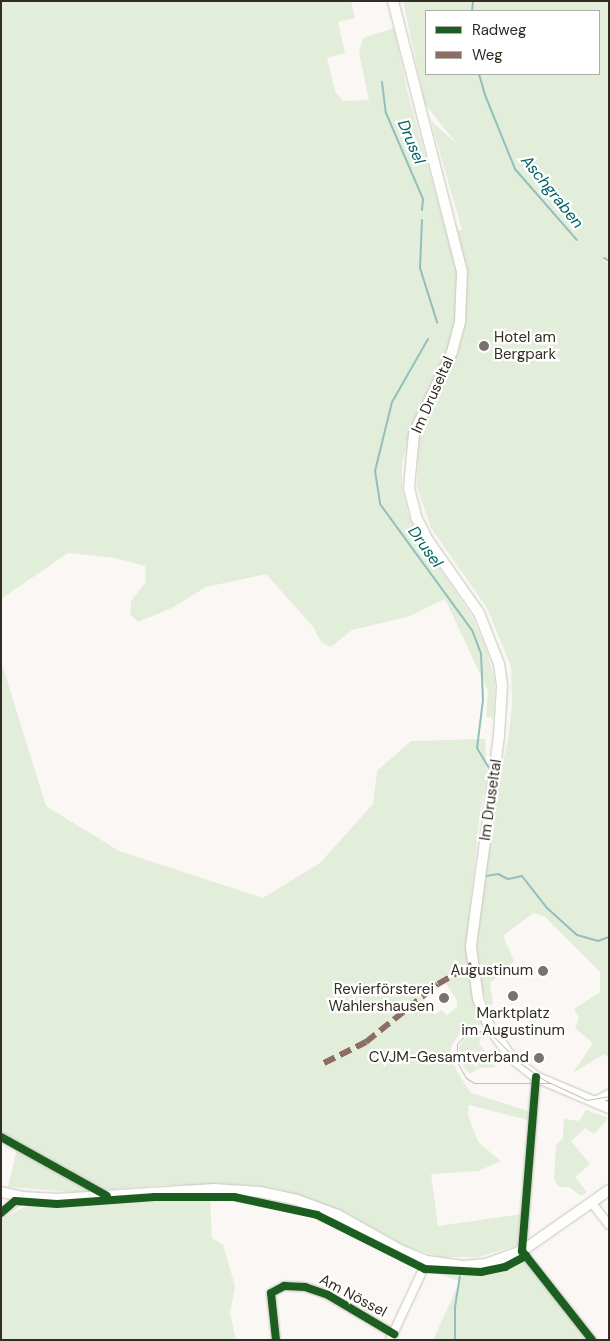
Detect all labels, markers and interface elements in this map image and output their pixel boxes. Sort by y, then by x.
legend [425,10,600,75]
text: Radweg [472,20,526,40]
text: Weg [472,45,503,65]
water label: Drusel [393,117,429,167]
water label: Aschgraben [517,152,587,232]
place label: Hotel am Bergpark [494,328,556,363]
marker: Hotel am Bergpark [478,340,490,352]
street label: Im Druseltal [408,354,458,436]
water label: Drusel [404,522,446,572]
street label: Im Druseltal [476,758,506,842]
place label: Augustinum [450,962,533,980]
marker: Augustinum [537,965,549,977]
place label: Revierförsterei Wahlershausen [328,980,434,1015]
marker: Marktplatz im Augustinum [507,990,519,1002]
marker: Revierförsterei Wahlershausen [438,992,450,1004]
place label: Marktplatz im Augustinum [461,1004,565,1039]
place label: CVJM-Gesamtverband [369,1049,529,1067]
marker: CVJM-Gesamtverband [533,1052,545,1064]
street label: Am Nössel [316,1271,390,1321]

